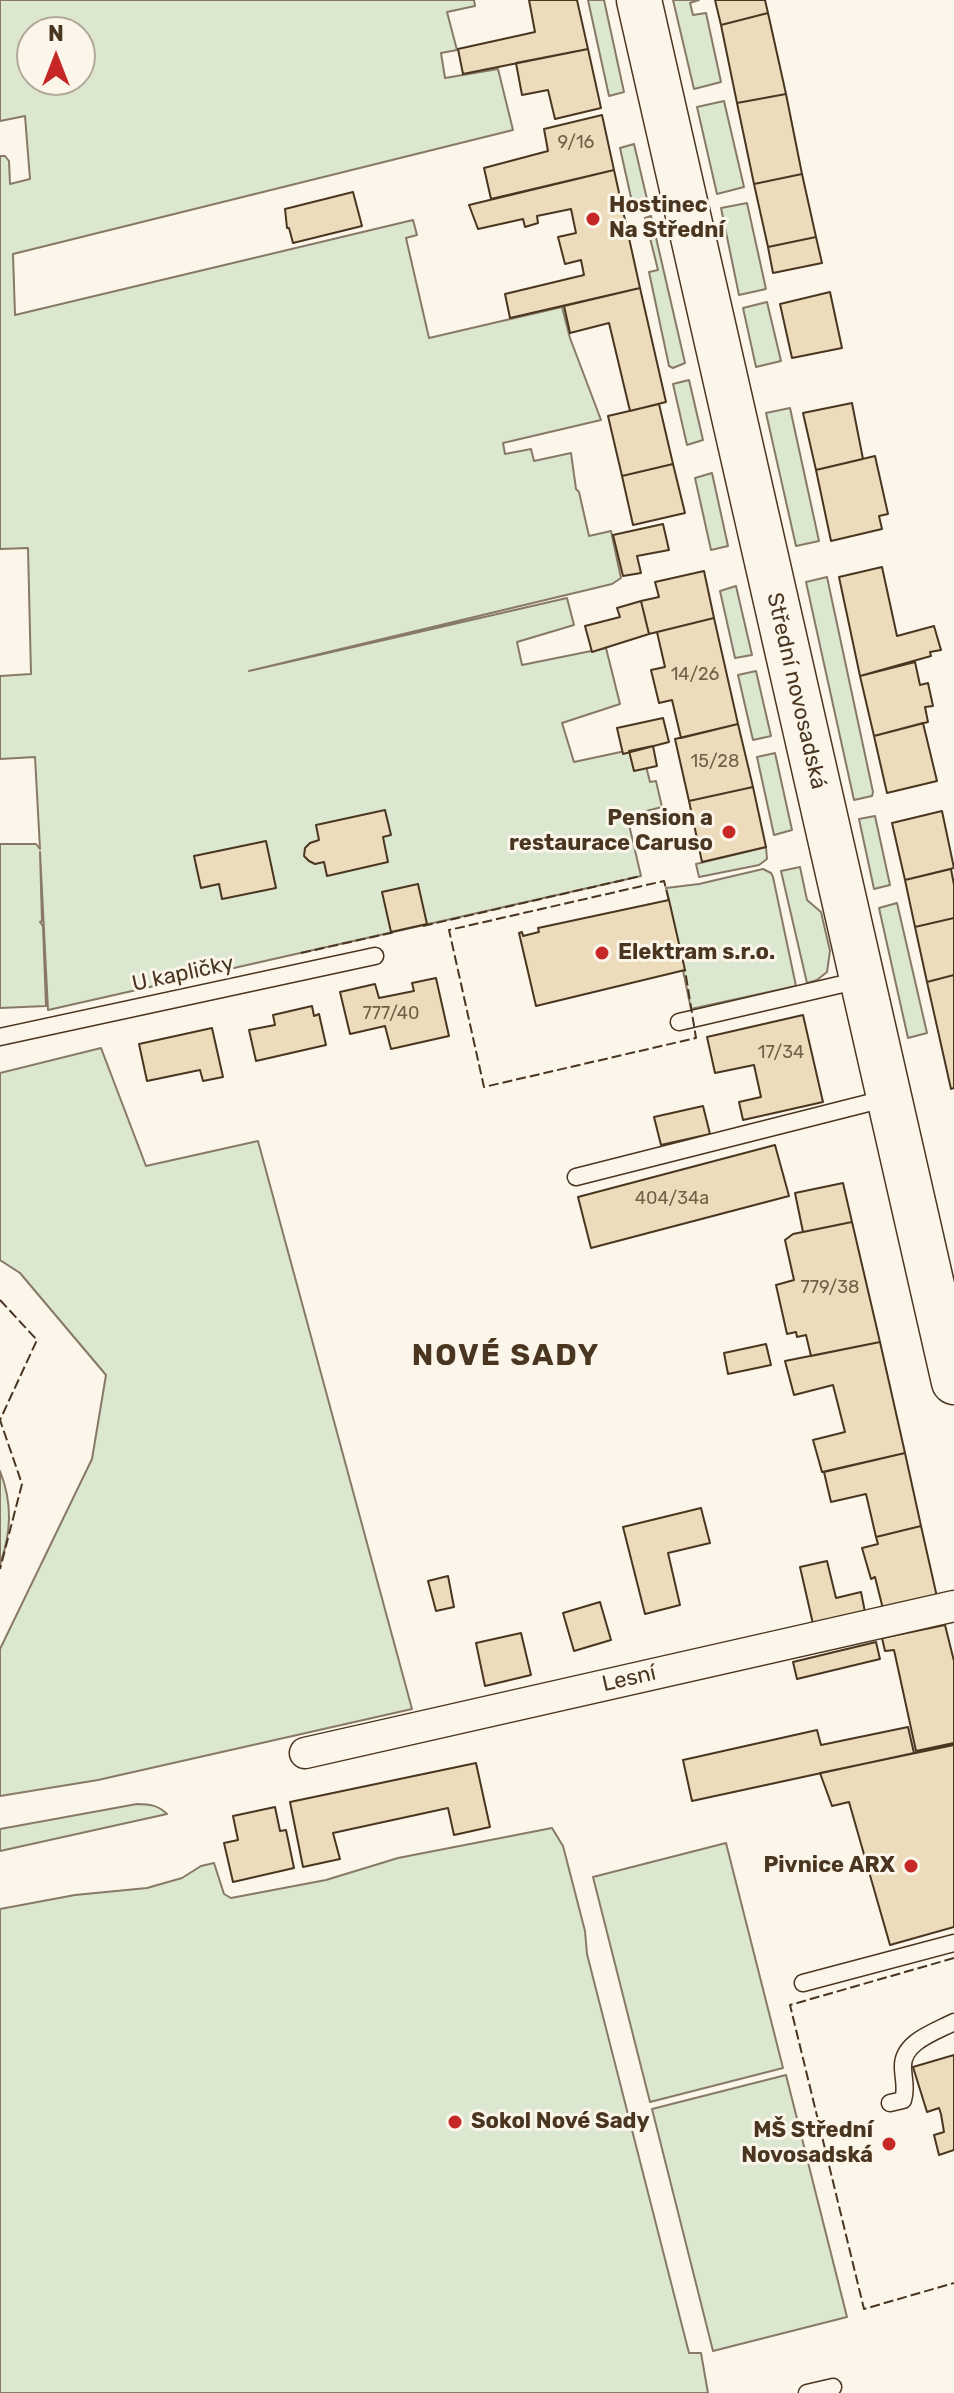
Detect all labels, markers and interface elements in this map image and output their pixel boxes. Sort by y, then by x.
north arrow [16,16,96,96]
text: N [48,20,64,47]
house number: 9/16 [558,132,594,154]
place label: Hostinec Na Střední [609,193,725,244]
marker: Hostinec Na Střední [584,210,602,228]
street label: Střední novosadská [761,590,831,792]
house number: 14/26 [671,664,719,686]
house number: 15/28 [691,751,739,773]
place label: Pension a restaurace Caruso [509,806,713,858]
marker: Pension a restaurace Caruso [720,823,738,841]
place label: Elektram s.r.o. [618,940,775,966]
marker: Elektram s.r.o. [593,944,611,962]
street label: U kapličky [130,950,236,998]
house number: 777/40 [363,1003,419,1025]
house number: 17/34 [758,1042,804,1064]
house number: 404/34a [635,1188,709,1210]
house number: 779/38 [800,1277,860,1299]
district label: NOVÉ SADY [412,1338,600,1374]
street label: Lesní [600,1660,658,1698]
place label: Pivnice ARX [763,1853,895,1879]
marker: Pivnice ARX [902,1857,920,1875]
place label: Sokol Nové Sady [471,2109,650,2135]
marker: Sokol Nové Sady [446,2113,464,2131]
place label: MŠ Střední Novosadská [741,2118,873,2170]
marker: MŠ Střední Novosadská [880,2135,898,2153]

